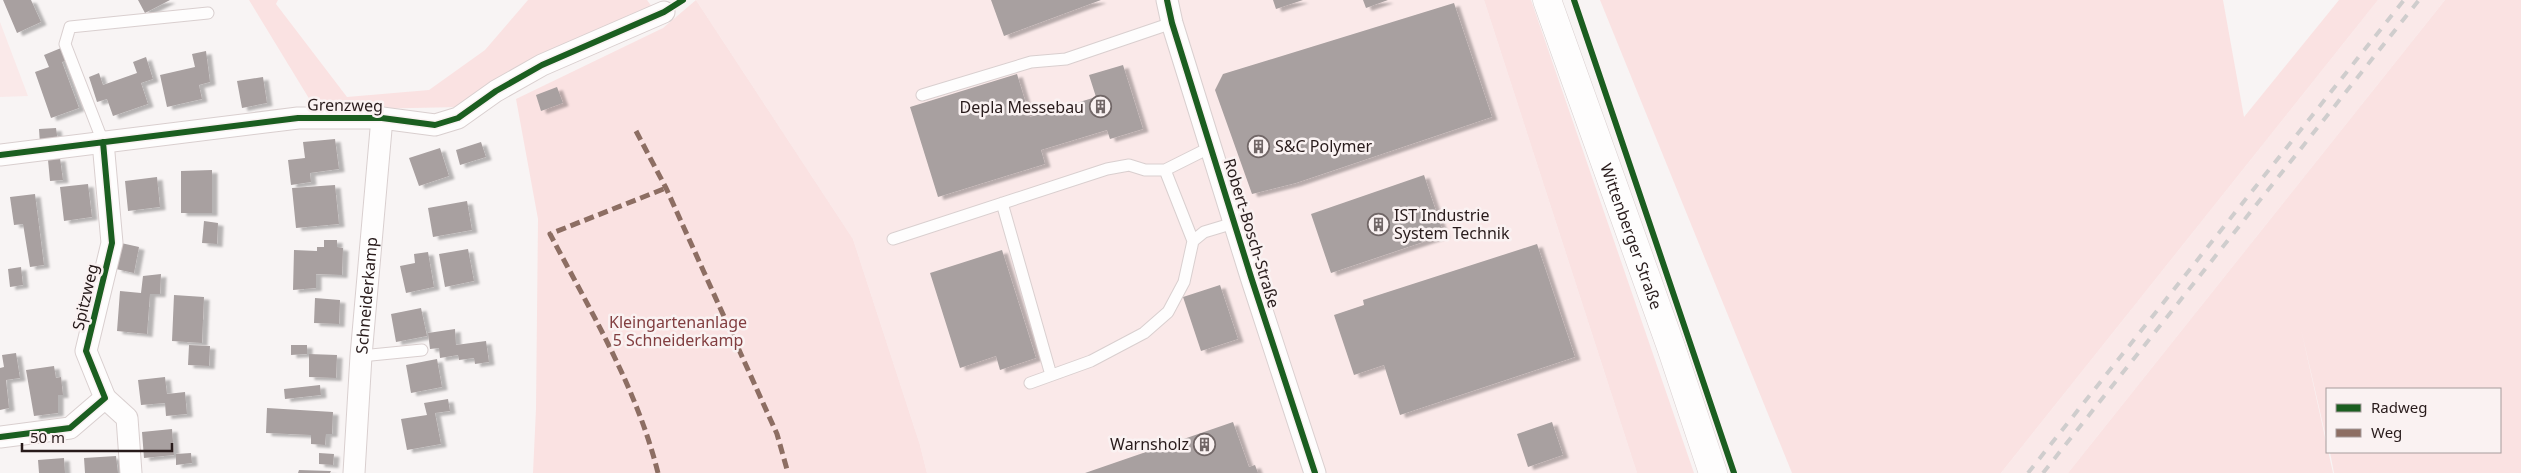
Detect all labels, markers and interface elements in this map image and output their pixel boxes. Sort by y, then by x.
street label: Grenzweg [307,93,383,117]
building icon: Depla Messebau [1088,95,1112,119]
place label: Depla Messebau [960,96,1084,118]
building icon: S&C Polymer [1247,134,1271,158]
place label: S&C Polymer [1275,135,1372,157]
street label: Robert-Bosch-Straße [1219,155,1285,311]
street label: Wittenberger Straße [1595,160,1668,312]
place label: IST Industrie System Technik [1394,204,1510,244]
building icon: IST Industrie System Technik [1366,212,1390,236]
street label: Schneiderkamp [350,236,382,355]
street label: Spitzweg [67,262,103,332]
park label: Kleingartenanlage 5 Schneiderkamp [609,311,747,351]
legend [2326,388,2501,453]
text: Radweg [2371,397,2427,417]
scale bar [22,420,172,452]
text: Weg [2371,422,2402,442]
text: 50 m [30,427,65,447]
building icon: Warnsholz [1193,432,1217,456]
place label: Warnsholz [1110,433,1189,455]

